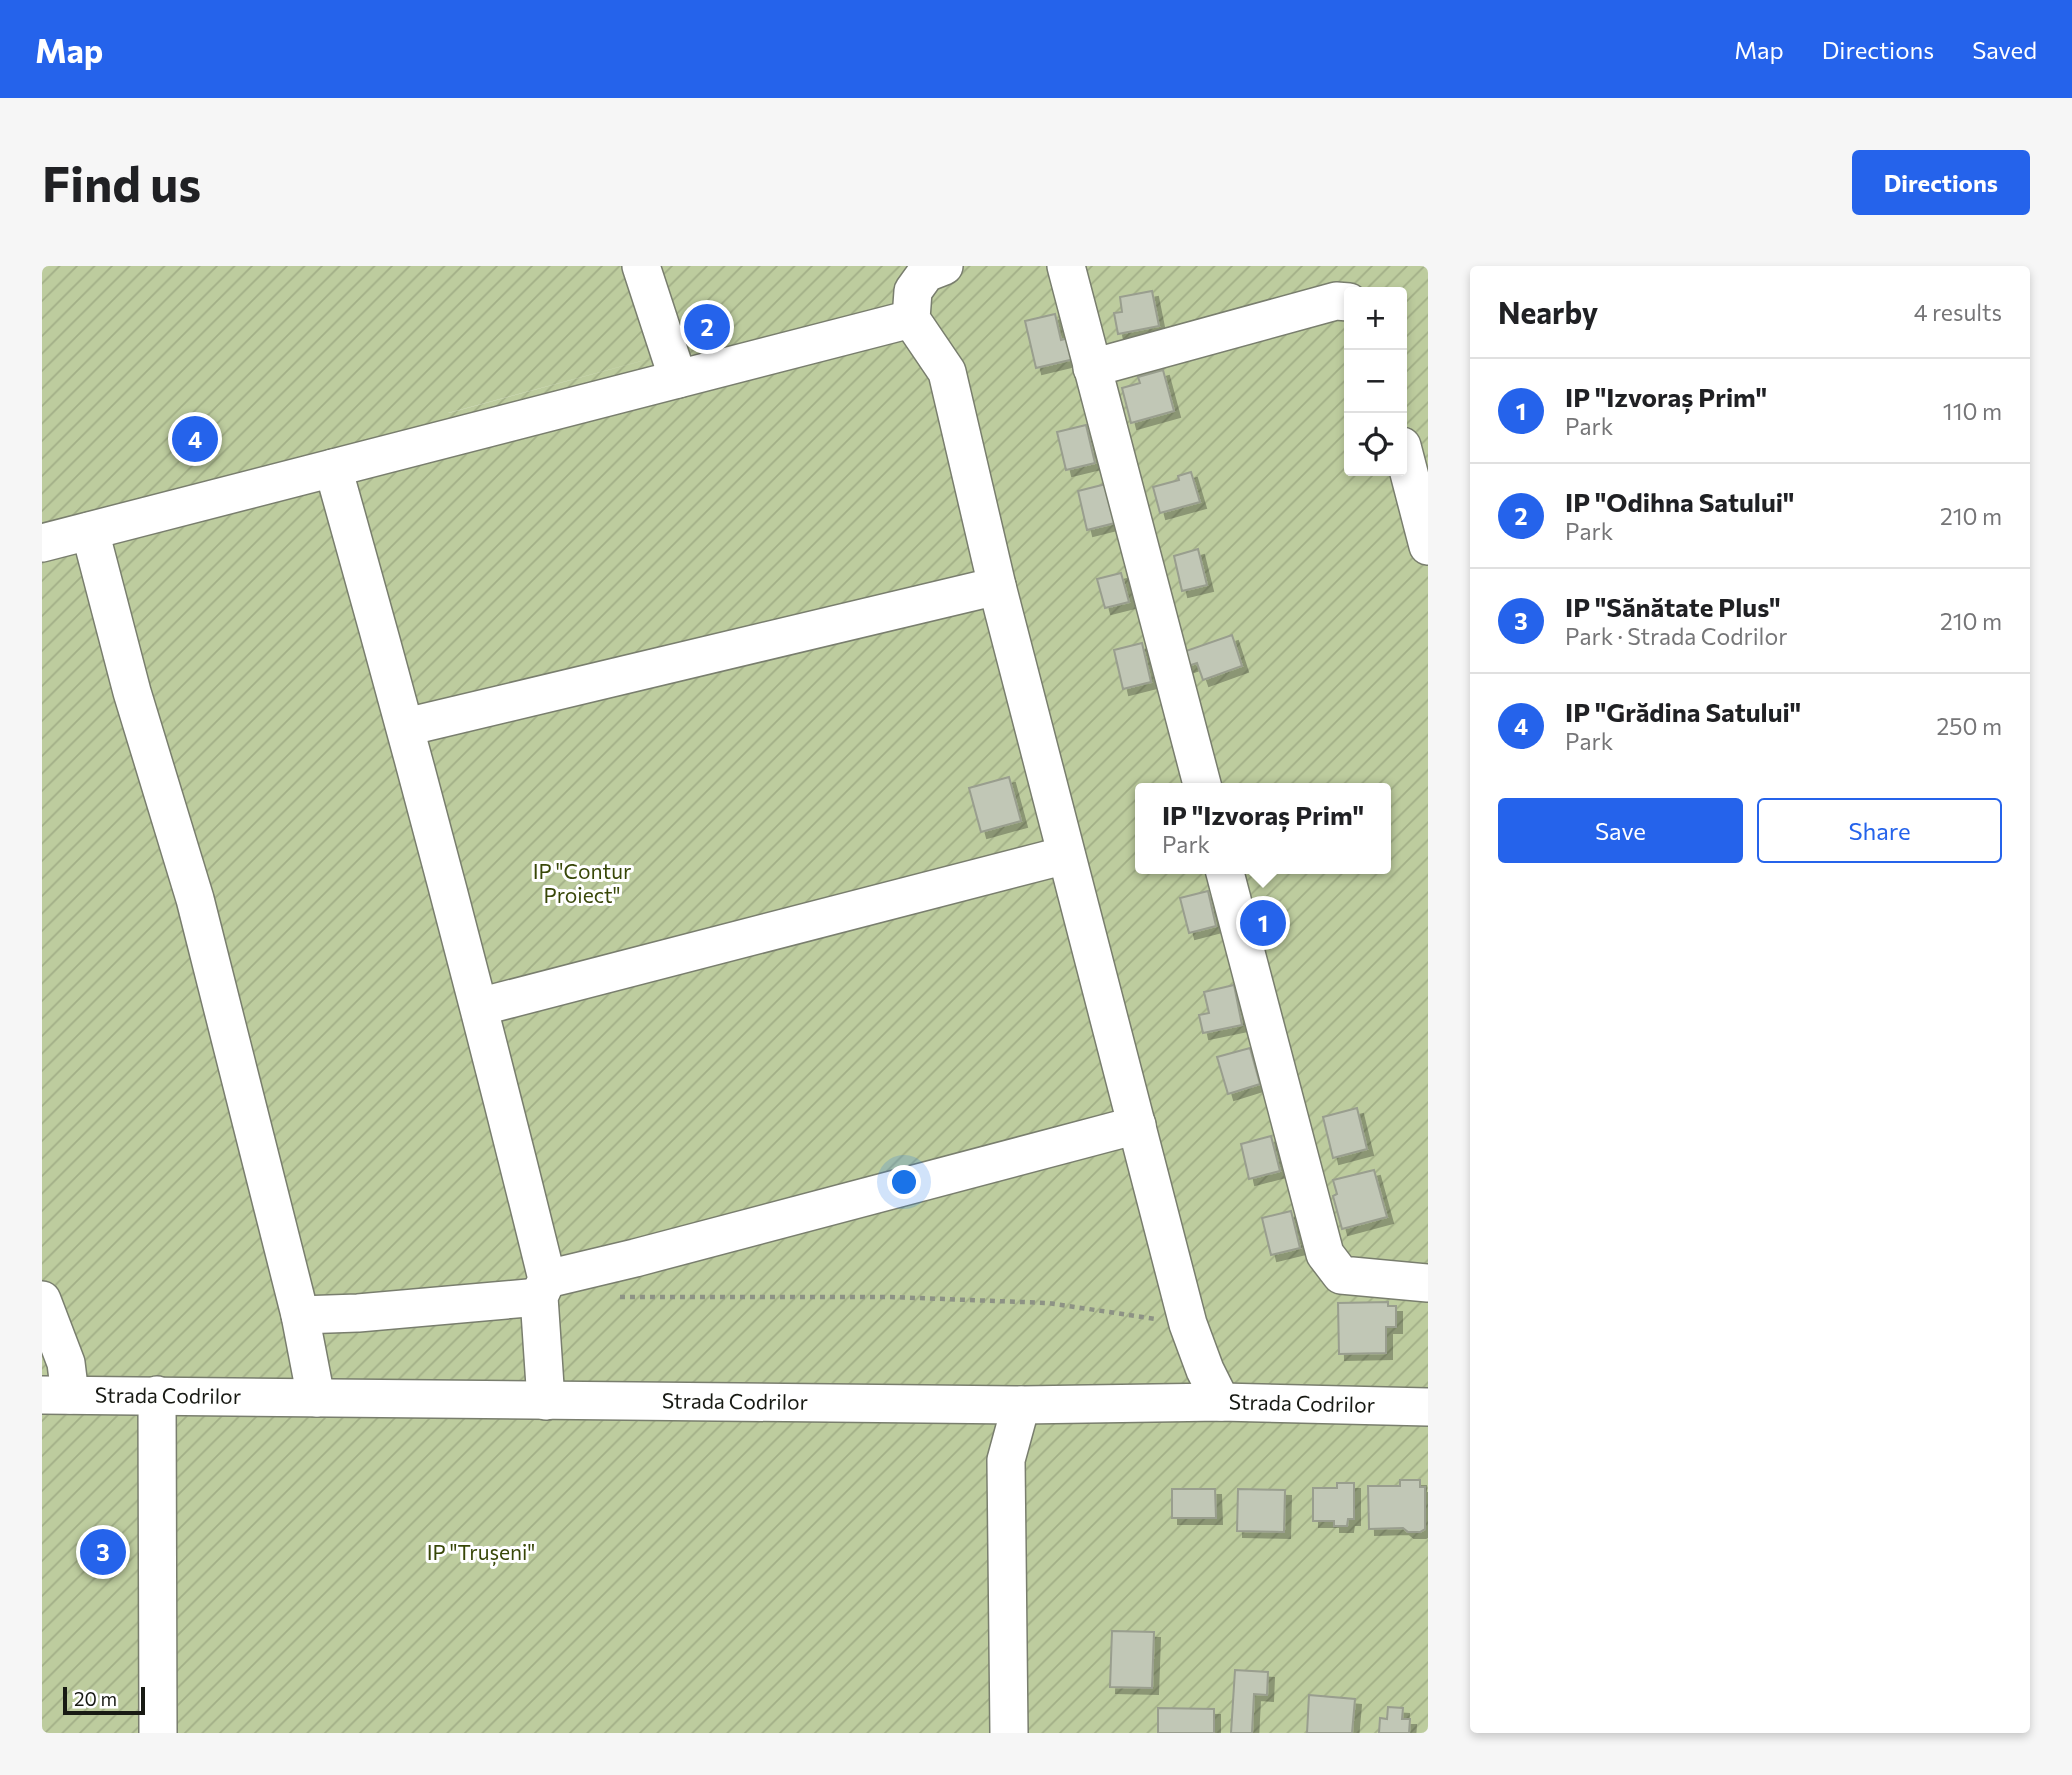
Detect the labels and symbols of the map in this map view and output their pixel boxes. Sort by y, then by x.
pin: 2 [684,301,730,353]
pin: 4 [172,413,218,465]
park label: IP "Contur Proiect" [533,858,631,907]
pin: 1 [1240,897,1286,949]
your location [887,1165,921,1199]
street label: Strada Codrilor [95,1382,241,1408]
street label: Strada Codrilor [662,1387,808,1414]
street label: Strada Codrilor [1229,1388,1375,1417]
pin: 3 [80,1526,126,1578]
park label: IP "Trușeni" [427,1539,535,1566]
scale bar [63,1684,145,1716]

